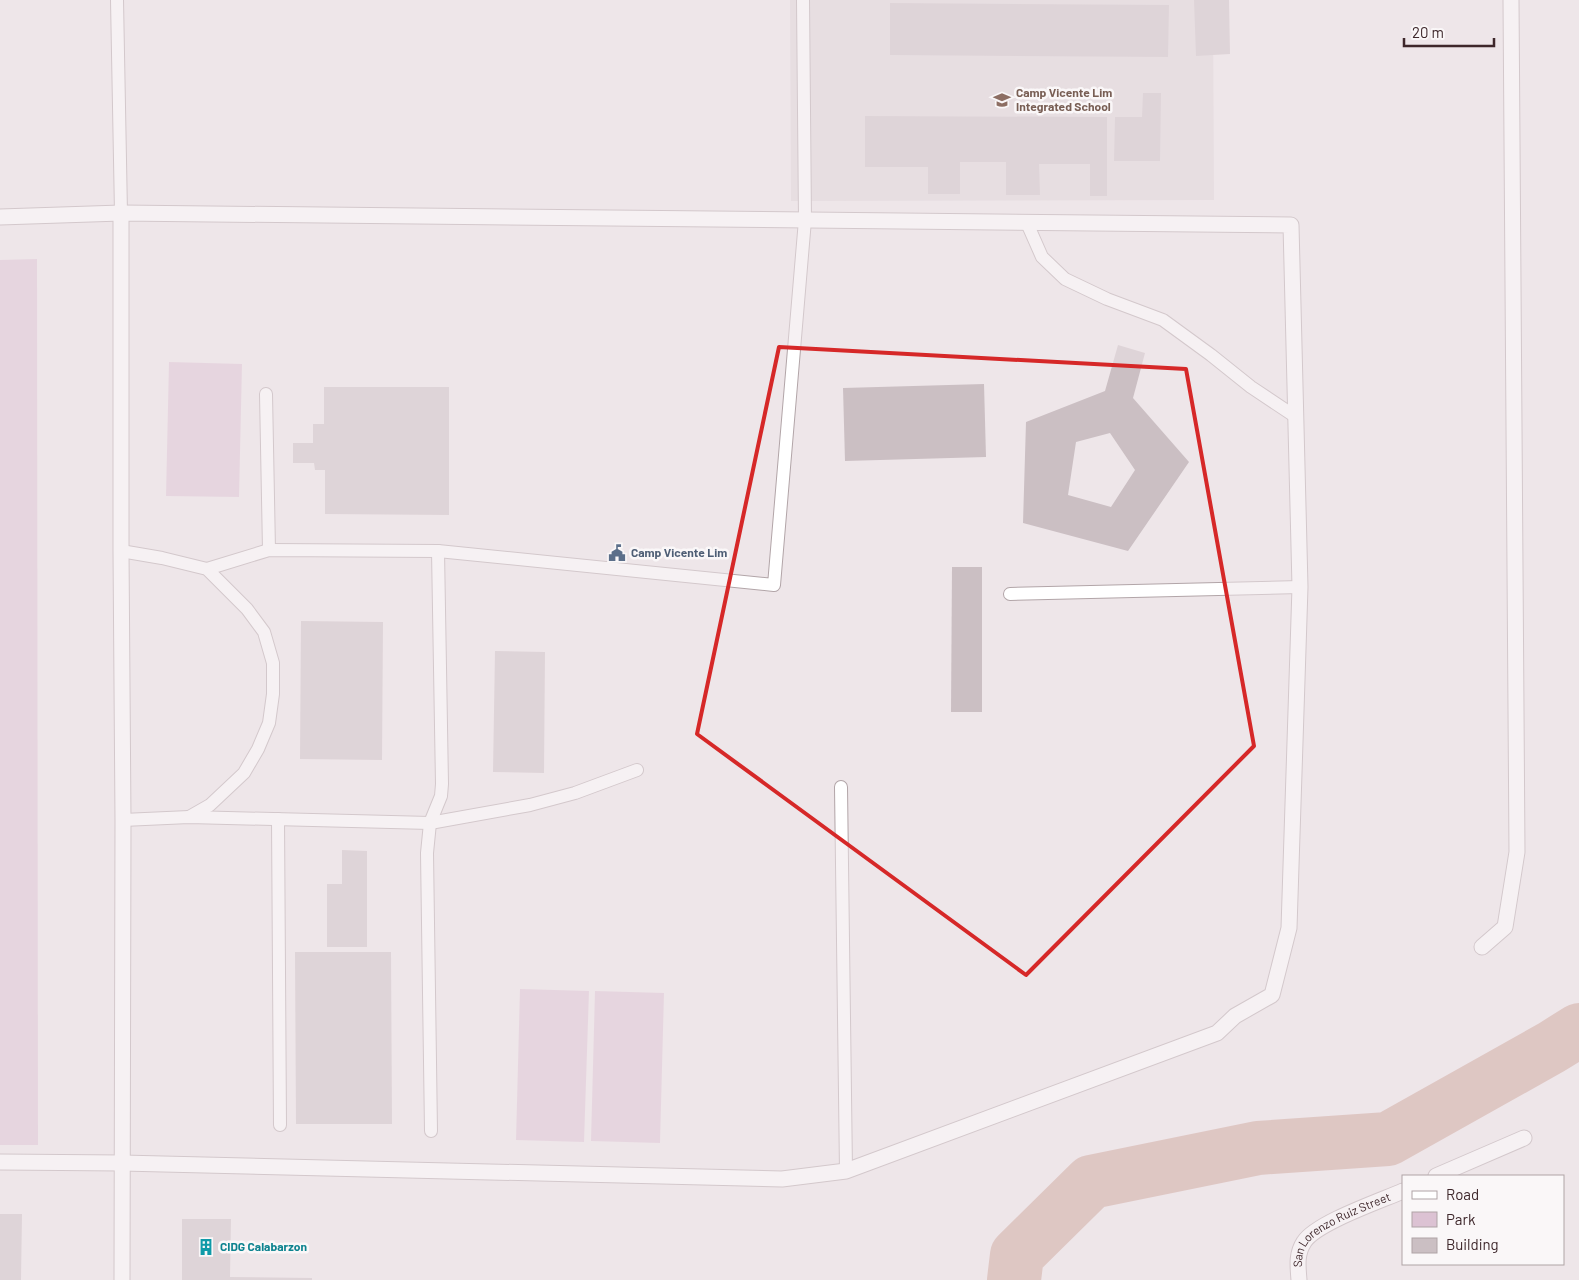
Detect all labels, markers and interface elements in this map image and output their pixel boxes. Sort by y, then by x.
scale bar [1404,15,1494,47]
text: 20 m [1412,23,1444,41]
place label: Camp Vicente Lim Integrated School [1016,85,1112,113]
school or university icon: Camp Vicente Lim Integrated School [992,90,1012,110]
public building icon: Camp Vicente Lim [607,543,627,563]
place label: Camp Vicente Lim [631,545,727,559]
legend [1402,1175,1564,1265]
text: Road [1446,1185,1479,1203]
street label: San Lorenzo Ruiz Street [1290,1189,1392,1267]
text: Park [1446,1210,1476,1228]
text: Building [1446,1235,1499,1253]
building icon: CIDG Calabarzon [196,1237,216,1257]
place label: CIDG Calabarzon [220,1239,307,1253]

